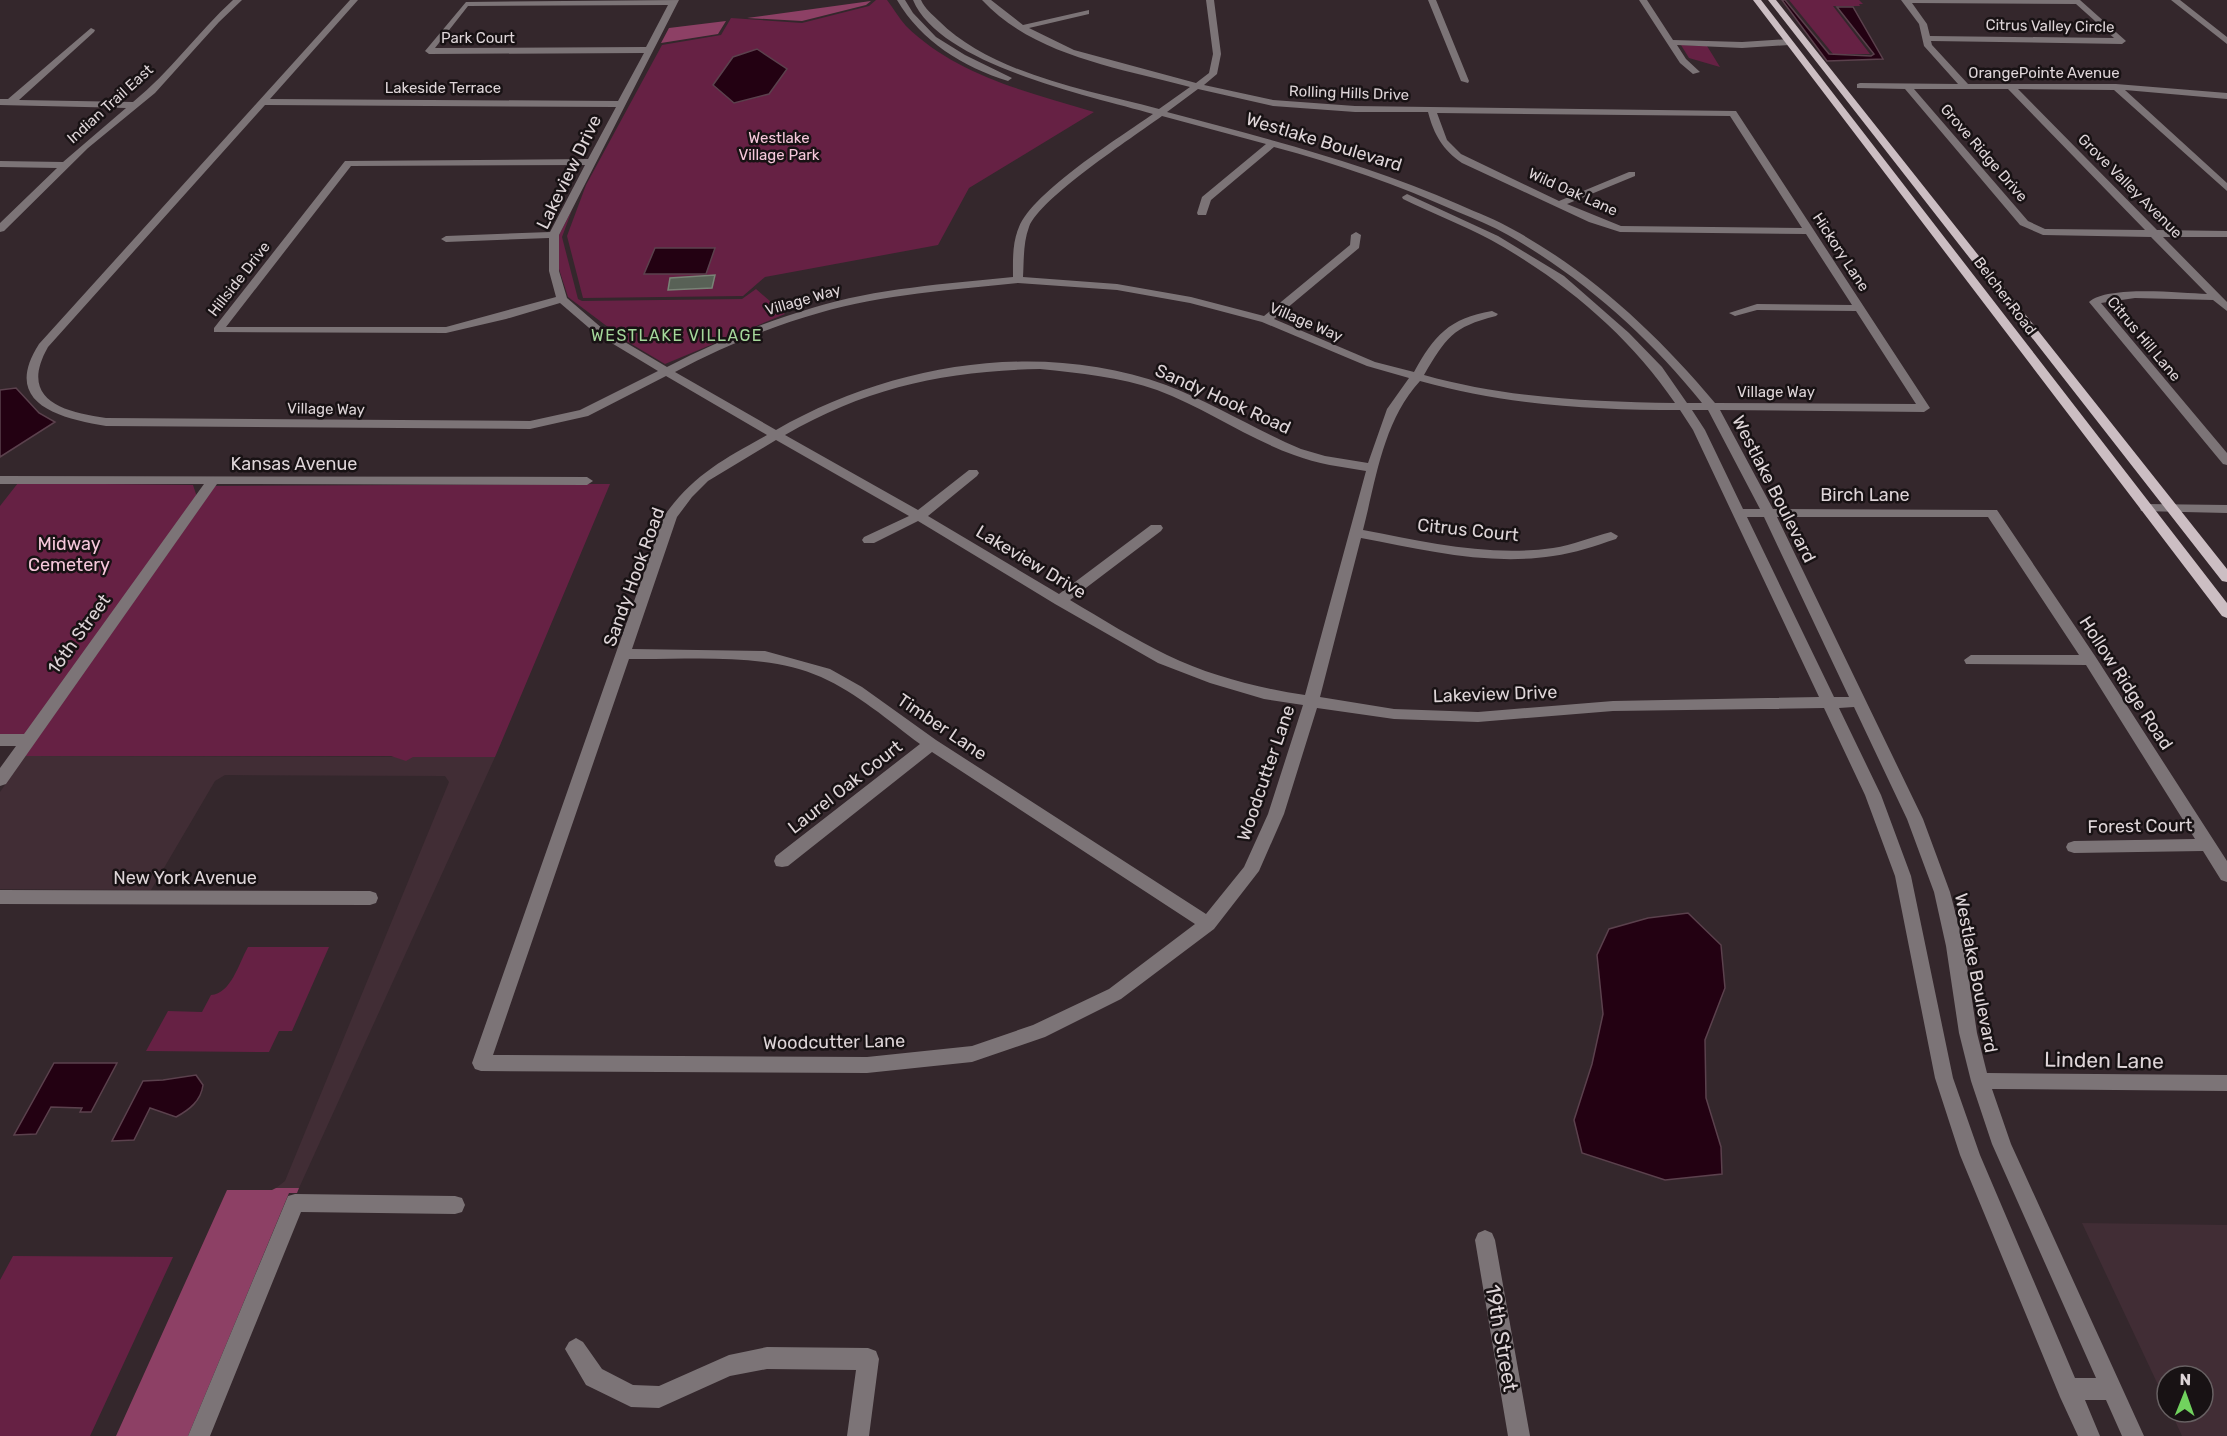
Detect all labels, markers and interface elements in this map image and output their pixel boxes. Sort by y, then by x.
street label: Citrus Valley Circle [1985,16,2115,36]
street label: Park Court [441,29,515,47]
street label: Indian Trail East [63,61,157,147]
street label: OrangePointe Avenue [1968,64,2120,82]
street label: Lakeside Terrace [385,79,501,97]
street label: Rolling Hills Drive [1289,82,1409,104]
street label: Grove Ridge Drive [1937,100,2031,206]
street label: Westlake Boulevard [1243,108,1405,176]
street label: Lakeview Drive [532,111,606,233]
park label: Westlake Village Park [738,129,820,164]
street label: Grove Valley Avenue [2074,130,2186,242]
street label: Wild Oak Lane [1526,164,1620,220]
street label: Hickory Lane [1809,209,1873,295]
street label: Hillside Drive [204,238,274,320]
street label: Belcher Road [1970,254,2040,338]
street label: Village Way [763,281,843,319]
street label: Citrus Hill Lane [2103,293,2185,385]
street label: Village Way [1267,299,1345,345]
district label: WESTLAKE VILLAGE [591,326,763,345]
street label: Sandy Hook Road [1152,359,1294,439]
street label: Village Way [1737,383,1815,401]
street label: Village Way [287,399,365,419]
street label: Westlake Boulevard [1727,412,1821,566]
street label: Kansas Avenue [231,453,357,475]
street label: Birch Lane [1820,484,1910,506]
street label: Sandy Hook Road [599,504,669,650]
street label: Citrus Court [1416,514,1520,546]
street label: Lakeview Drive [972,520,1090,604]
park label: Midway Cemetery [28,533,110,576]
street label: 16th Street [43,590,115,678]
street label: Hollow Ridge Road [2075,612,2177,754]
street label: Lakeview Drive [1432,681,1558,707]
street label: Timber Lane [893,689,991,765]
street label: Woodcutter Lane [1232,702,1300,844]
street label: Laurel Oak Court [783,736,907,838]
street label: Forest Court [2087,814,2193,838]
street label: New York Avenue [113,867,257,889]
street label: Westlake Boulevard [1950,891,2002,1055]
street label: Woodcutter Lane [763,1030,905,1054]
street label: Linden Lane [2044,1046,2164,1074]
street label: 19th Street [1480,1283,1524,1393]
north arrow [2155,1364,2215,1424]
text: N [2179,1370,2191,1389]

